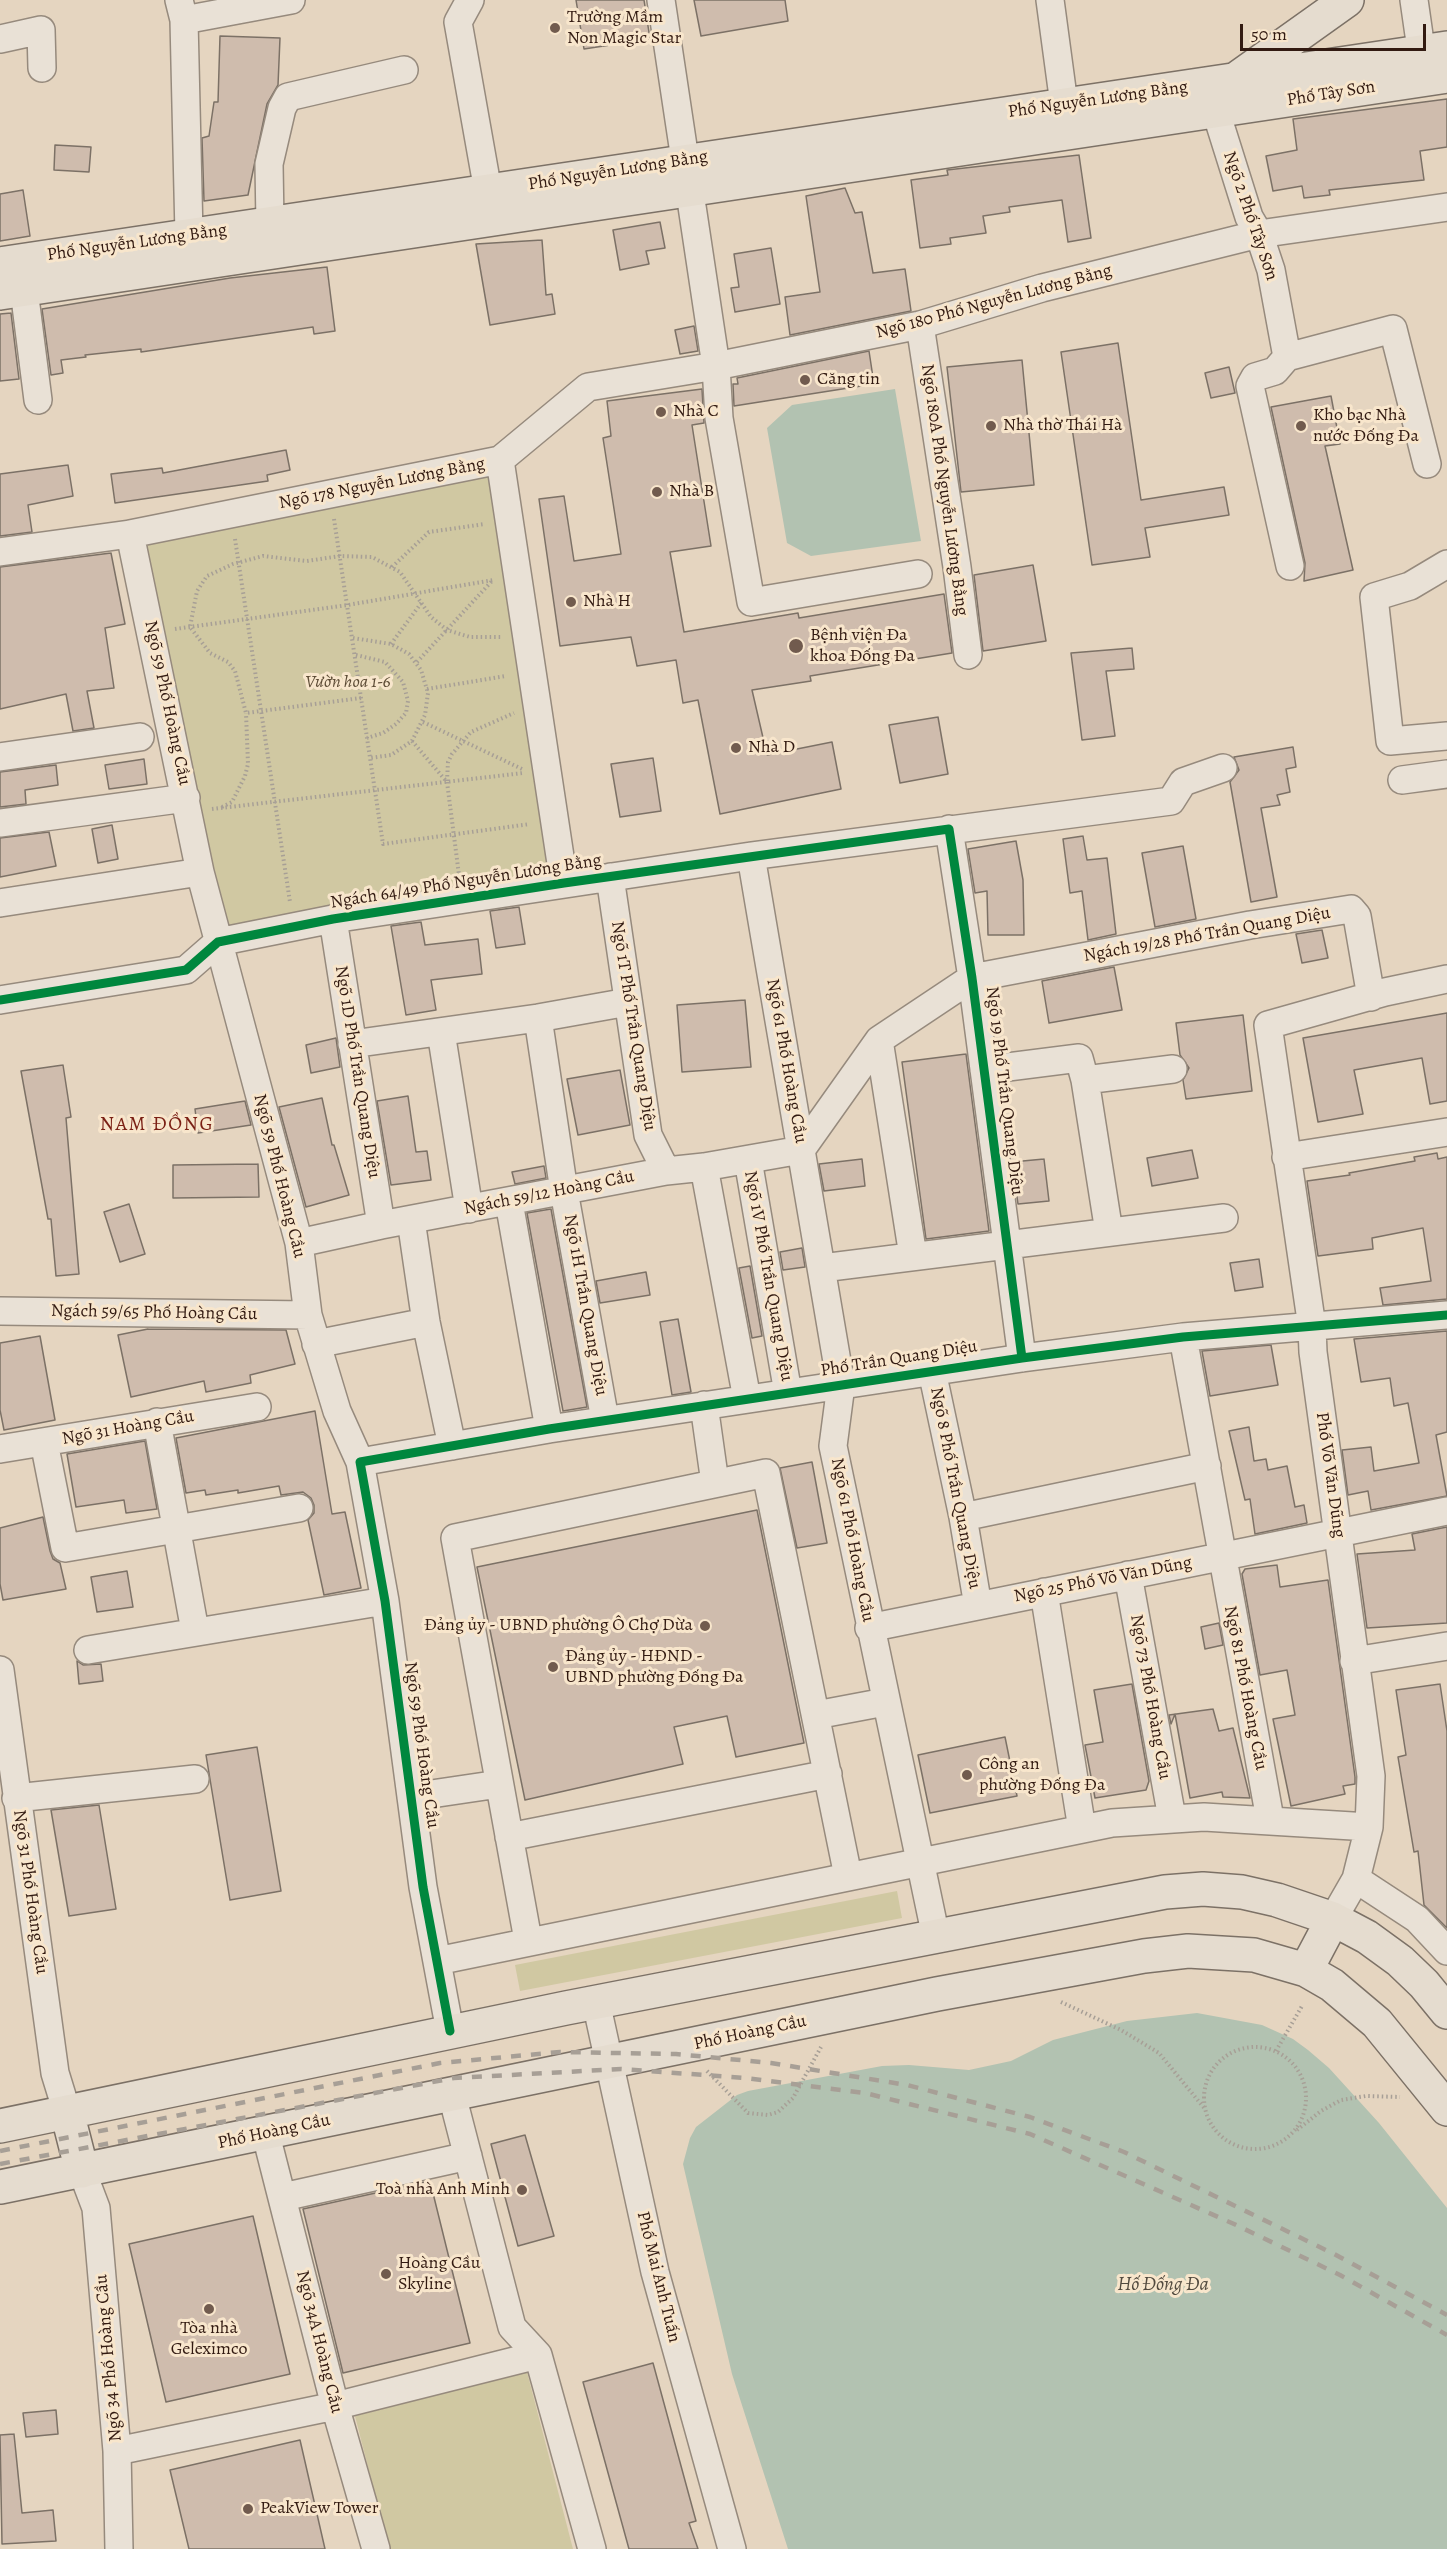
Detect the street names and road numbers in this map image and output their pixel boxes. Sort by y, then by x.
street label: Phố Tây Sơn [1285,76,1377,112]
street label: Phố Nguyễn Lương Bằng [1007,77,1189,123]
street label: Phố Nguyễn Lương Bằng [527,146,709,196]
street label: Ngõ 2 Phố Tây Sơn [1218,149,1282,283]
street label: Phố Nguyễn Lương Bằng [46,220,228,266]
street label: Ngõ 180 Phố Nguyễn Lương Bằng [874,260,1114,344]
street label: Ngõ 180A Phố Nguyễn Lương Bằng [916,363,972,617]
street label: Ngõ 178 Nguyễn Lương Bằng [277,453,487,515]
street label: Ngõ 59 Phố Hoàng Cầu [139,619,195,787]
street label: Ngách 64/49 Phố Nguyễn Lương Bằng [329,850,603,914]
street label: Ngách 19/28 Phố Trần Quang Diệu [1082,903,1332,967]
street label: Ngõ 1T Phố Trần Quang Diệu [606,920,660,1132]
street label: Ngõ 1D Phố Trần Quang Diệu [330,964,384,1180]
street label: Ngõ 61 Phố Hoàng Cầu [761,977,811,1145]
street label: Ngõ 19 Phố Trần Quang Diệu [980,985,1028,1197]
street label: Ngõ 59 Phố Hoàng Cầu [248,1092,310,1260]
street label: Ngách 59/12 Hoàng Cầu [462,1166,636,1220]
street label: Ngõ 1V Phố Trần Quang Diệu [739,1169,797,1383]
street label: Ngõ 1H Trần Quang Diệu [558,1213,612,1397]
street label: Ngách 59/65 Phố Hoàng Cầu [51,1300,257,1326]
street label: Phố Trần Quang Diệu [819,1336,979,1382]
street label: Ngõ 8 Phố Trần Quang Diệu [925,1385,985,1591]
street label: Ngõ 31 Hoàng Cầu [60,1406,196,1450]
street label: Phố Võ Văn Dũng [1310,1411,1350,1539]
street label: Ngõ 61 Phố Hoàng Cầu [826,1456,878,1624]
street label: Ngõ 25 Phố Võ Văn Dũng [1012,1552,1194,1608]
street label: Ngõ 81 Phố Hoàng Cầu [1218,1604,1272,1772]
street label: Ngõ 73 Phố Hoàng Cầu [1125,1613,1175,1781]
street label: Ngõ 59 Phố Hoàng Cầu [399,1660,443,1830]
street label: Ngõ 31 Phố Hoàng Cầu [8,1808,52,1976]
street label: Phố Hoàng Cầu [692,2011,808,2055]
street label: Phố Hoàng Cầu [216,2110,332,2154]
street label: Phố Mai Anh Tuấn [631,2209,685,2345]
street label: Ngõ 34A Hoàng Cầu [291,2268,347,2416]
street label: Ngõ 34 Phố Hoàng Cầu [91,2273,127,2443]

